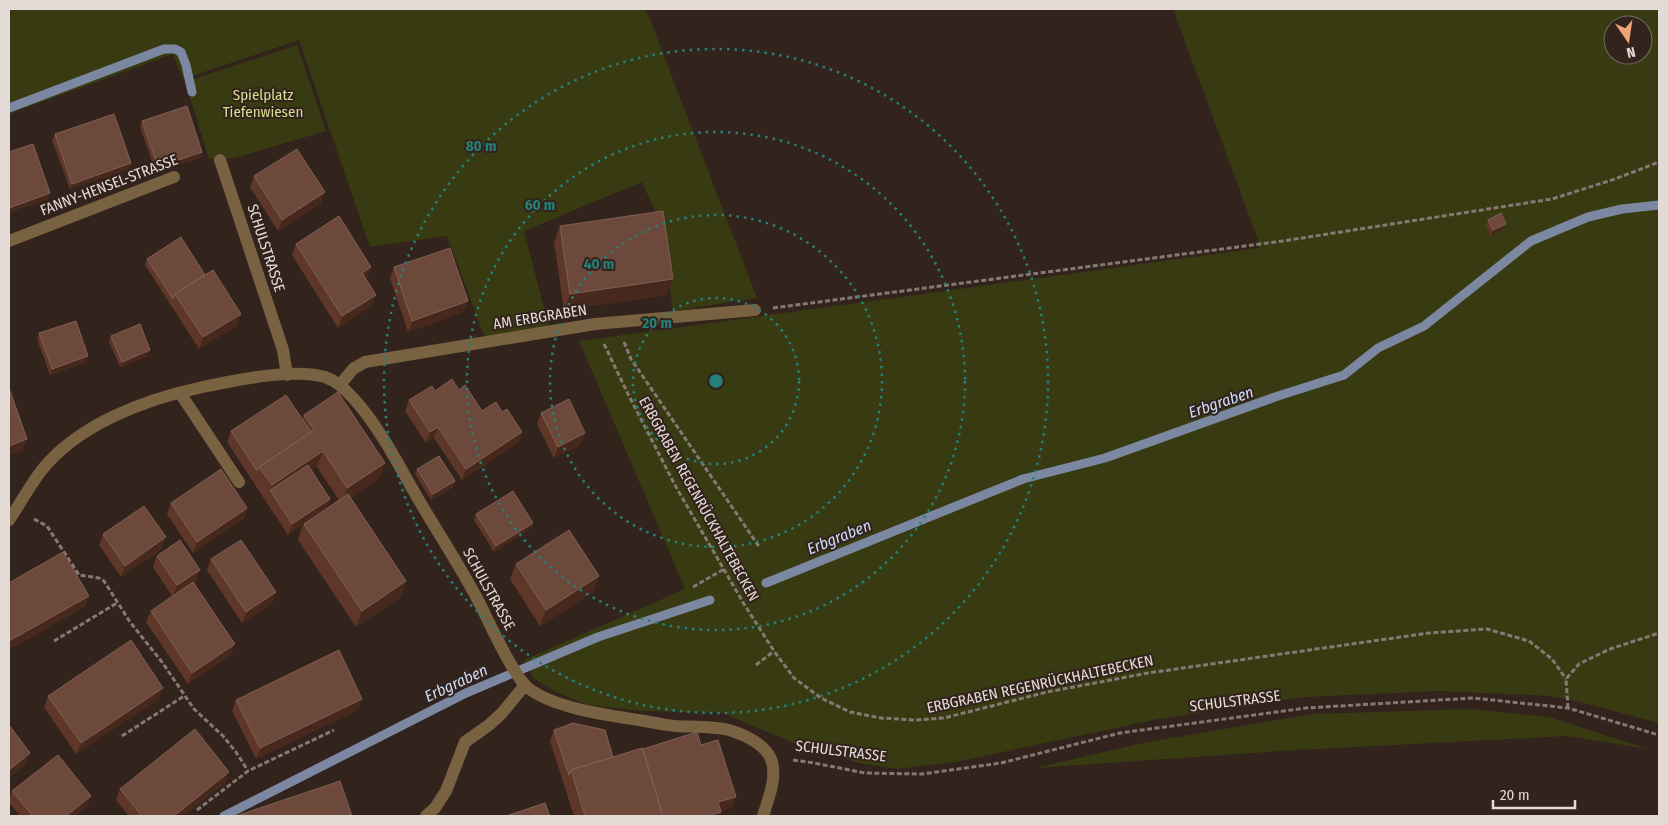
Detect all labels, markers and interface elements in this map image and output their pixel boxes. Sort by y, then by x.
north arrow [1603,15,1653,65]
text: N [1625,43,1637,61]
park label: Spielplatz Tiefenwiesen [223,86,303,121]
text: 80 m [466,137,496,155]
street label: FANNY-HENSEL-STRASSE [38,150,180,220]
text: 60 m [525,196,555,214]
street label: SCHULSTRASSE [243,202,289,294]
text: 40 m [584,255,614,273]
street label: AM ERBGRABEN [492,301,588,333]
text: 20 m [641,314,672,332]
centre of rings [707,372,725,390]
water label: Erbgraben [1186,382,1256,422]
street label: ERBGRABEN REGENRÜCKHALTEBECKEN [635,393,763,605]
water label: Erbgraben [804,516,874,558]
street label: SCHULSTRASSE [459,545,519,633]
street label: ERBGRABEN REGENRÜCKHALTEBECKEN [925,651,1155,717]
water label: Erbgraben [421,660,491,706]
street label: SCHULSTRASSE [1189,687,1281,715]
street label: SCHULSTRASSE [795,737,887,765]
scale bar [1493,778,1576,810]
text: 20 m [1500,786,1530,804]

